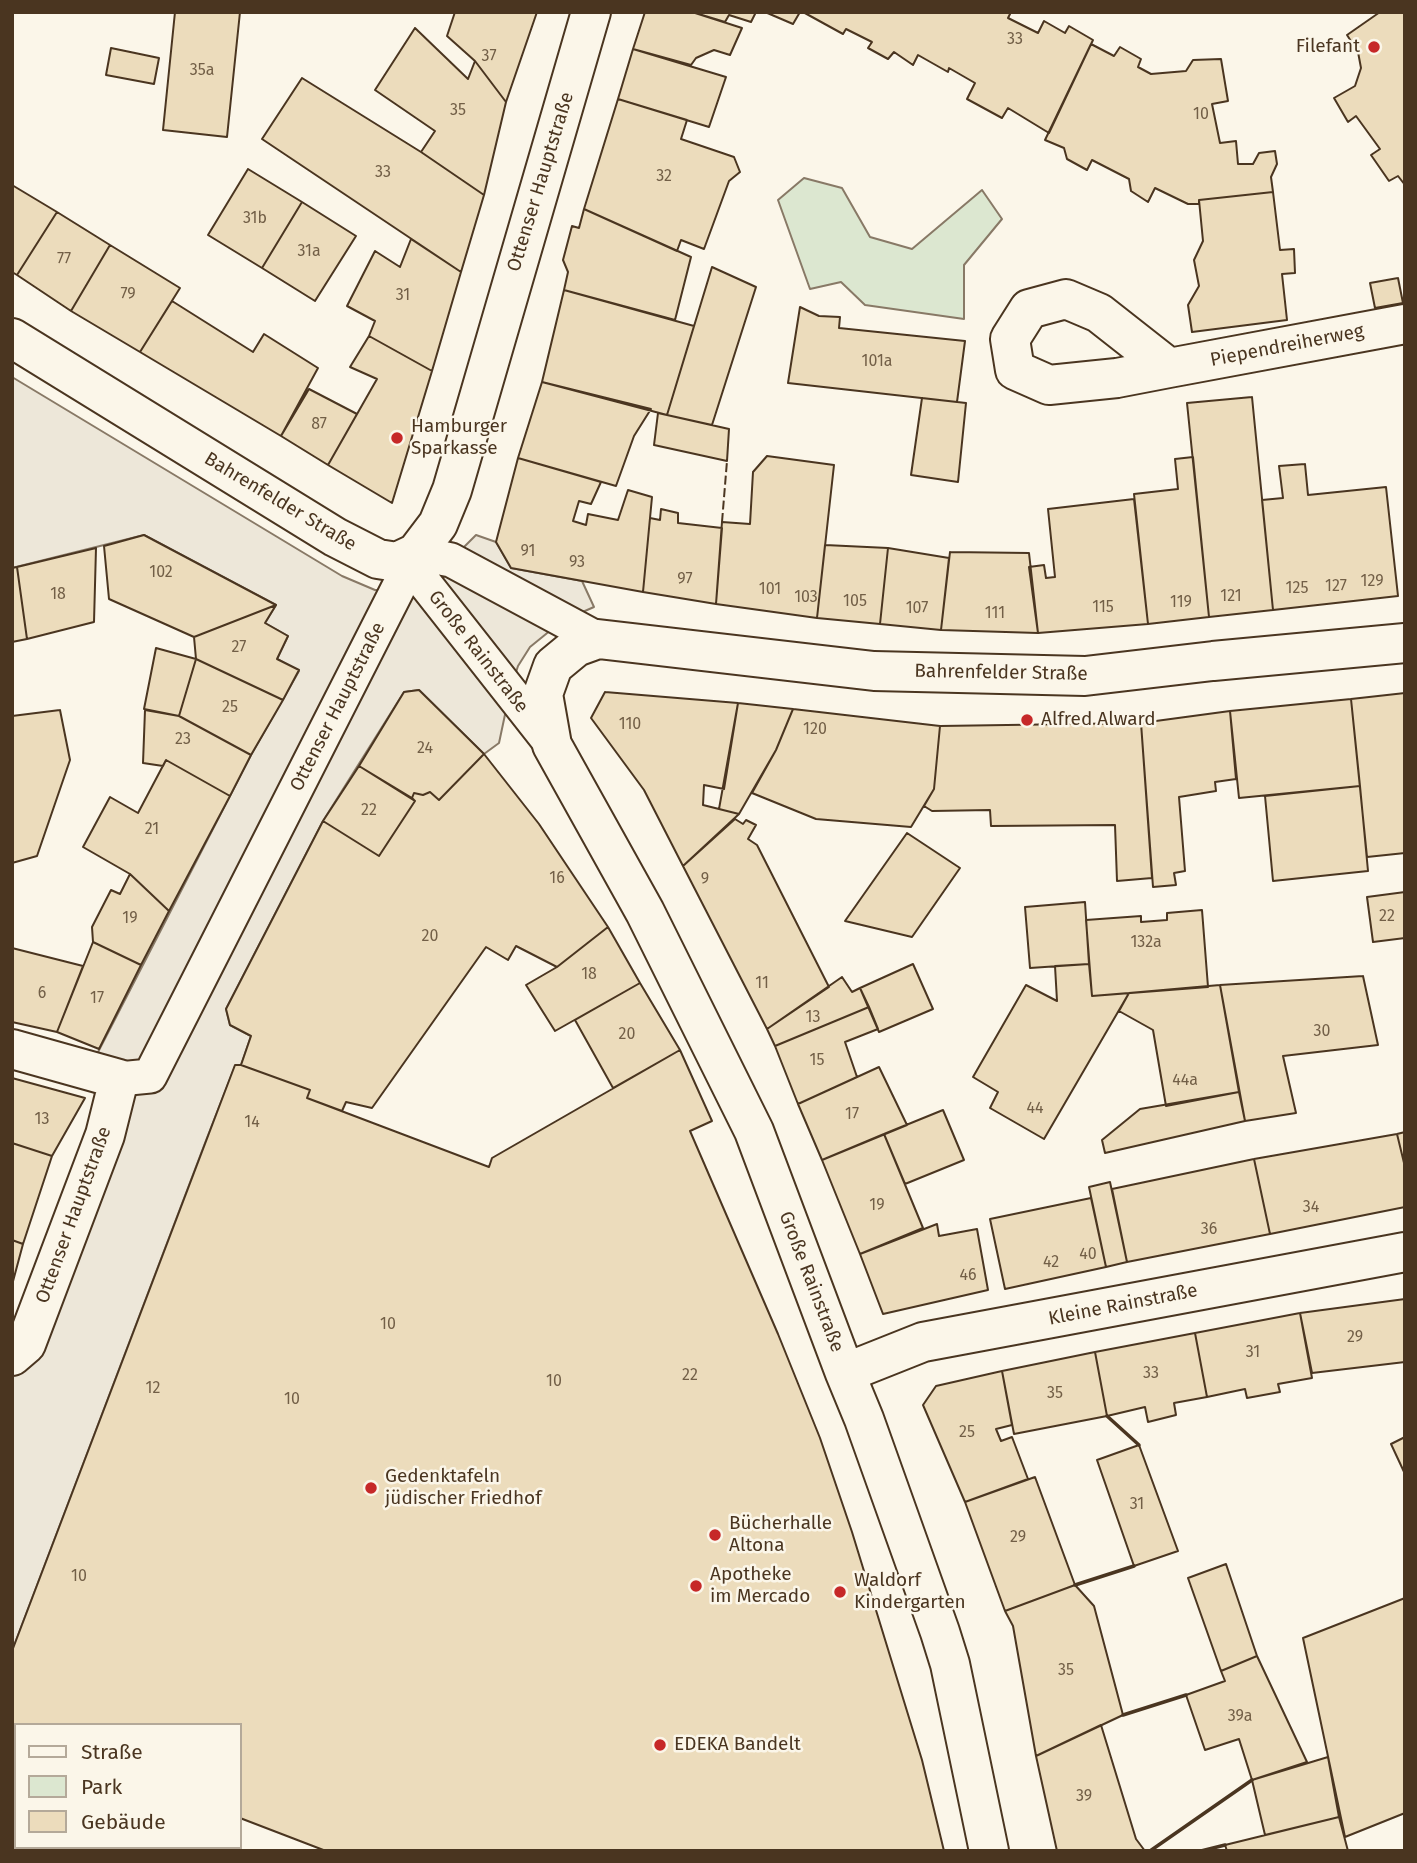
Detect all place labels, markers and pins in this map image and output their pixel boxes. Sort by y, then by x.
place label: Filefant [1296,36,1360,58]
marker: Filefant [1366,39,1382,55]
place label: Hamburger Sparkasse [411,416,507,460]
marker: Hamburger Sparkasse [389,430,405,446]
place label: Alfred Alward [1041,709,1156,731]
marker: Alfred Alward [1019,712,1035,728]
place label: Gedenktafeln jüdischer Friedhof [385,1466,542,1510]
marker: Gedenktafeln jüdischer Friedhof [363,1480,379,1496]
place label: Bücherhalle Altona [729,1513,832,1557]
marker: Bücherhalle Altona [707,1527,723,1543]
place label: Apotheke im Mercado [710,1564,810,1608]
place label: Waldorf Kindergarten [854,1570,966,1614]
marker: Apotheke im Mercado [688,1578,704,1594]
marker: Waldorf Kindergarten [832,1584,848,1600]
place label: EDEKA Bandelt [674,1734,801,1756]
marker: EDEKA Bandelt [652,1737,668,1753]

